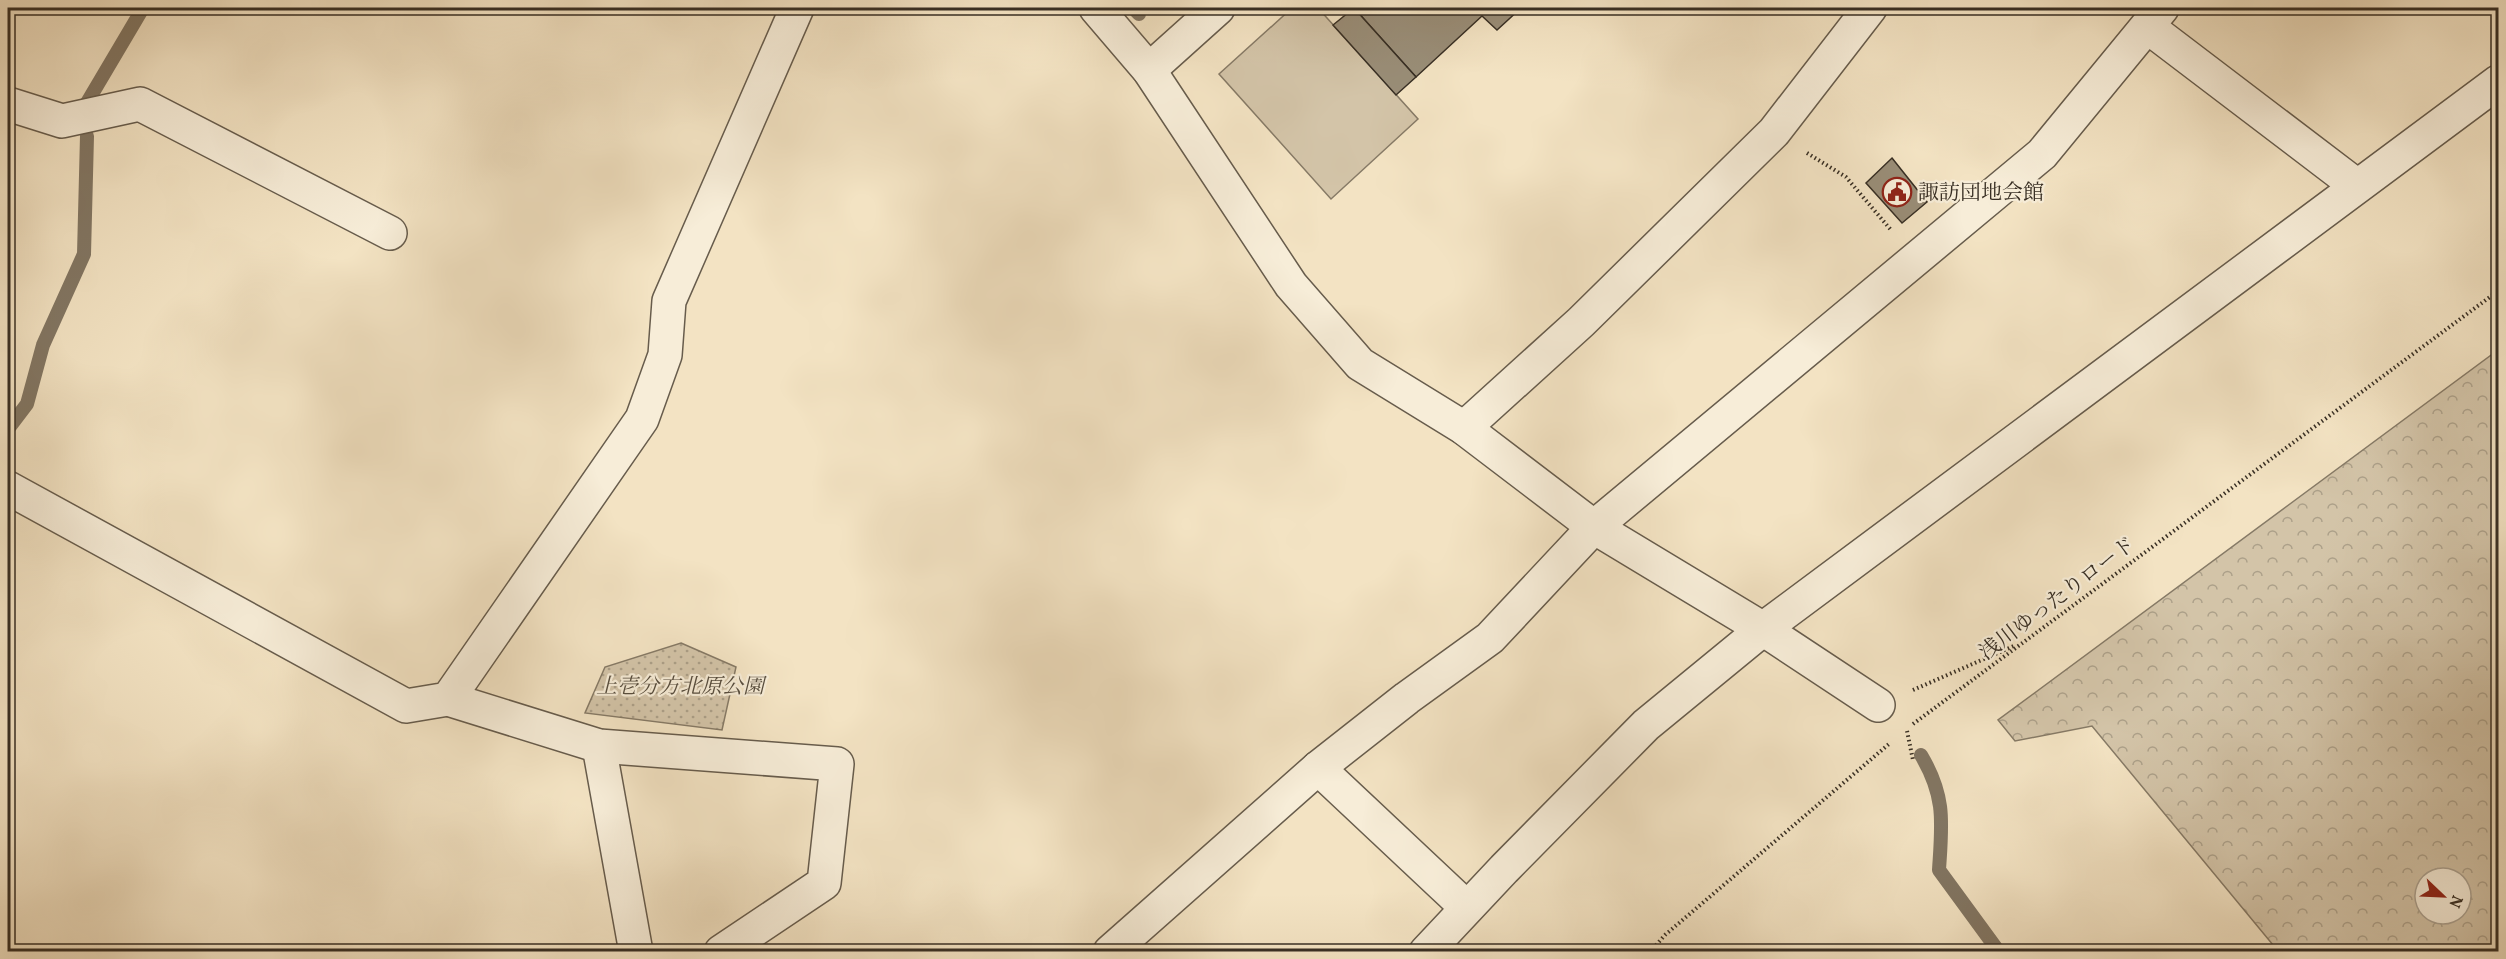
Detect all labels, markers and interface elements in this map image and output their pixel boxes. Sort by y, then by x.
public building icon: 諏訪団地会館 [1881,176,1913,208]
place label: 諏訪団地会館 [1918,179,2044,208]
street label: 浅川ゆったりロード [1974,531,2142,668]
park label: 上壱分方北原公園 [596,673,767,702]
north arrow [2413,866,2473,926]
text: N [2442,891,2467,911]

